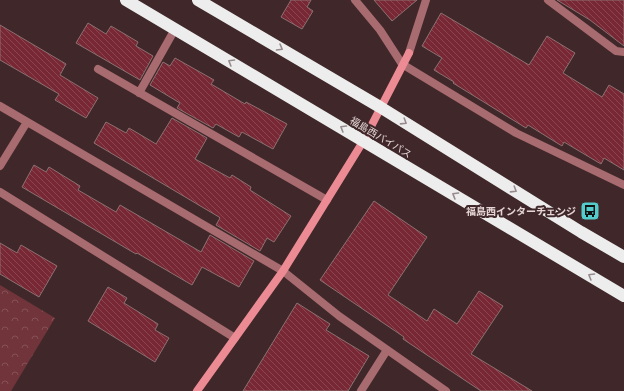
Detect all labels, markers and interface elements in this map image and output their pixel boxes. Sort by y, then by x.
one-way arrow [276,44,283,51]
one-way arrow [228,60,235,67]
street label: 福島西バイパス [348,114,414,160]
one-way arrow [400,117,407,124]
one-way arrow [340,126,347,133]
one-way arrow [510,186,517,193]
one-way arrow [452,192,459,199]
bus stop icon: 福島西インターチェンジ [579,200,601,222]
place label: 福島西インターチェンジ [466,205,576,217]
one-way arrow [587,273,595,280]

